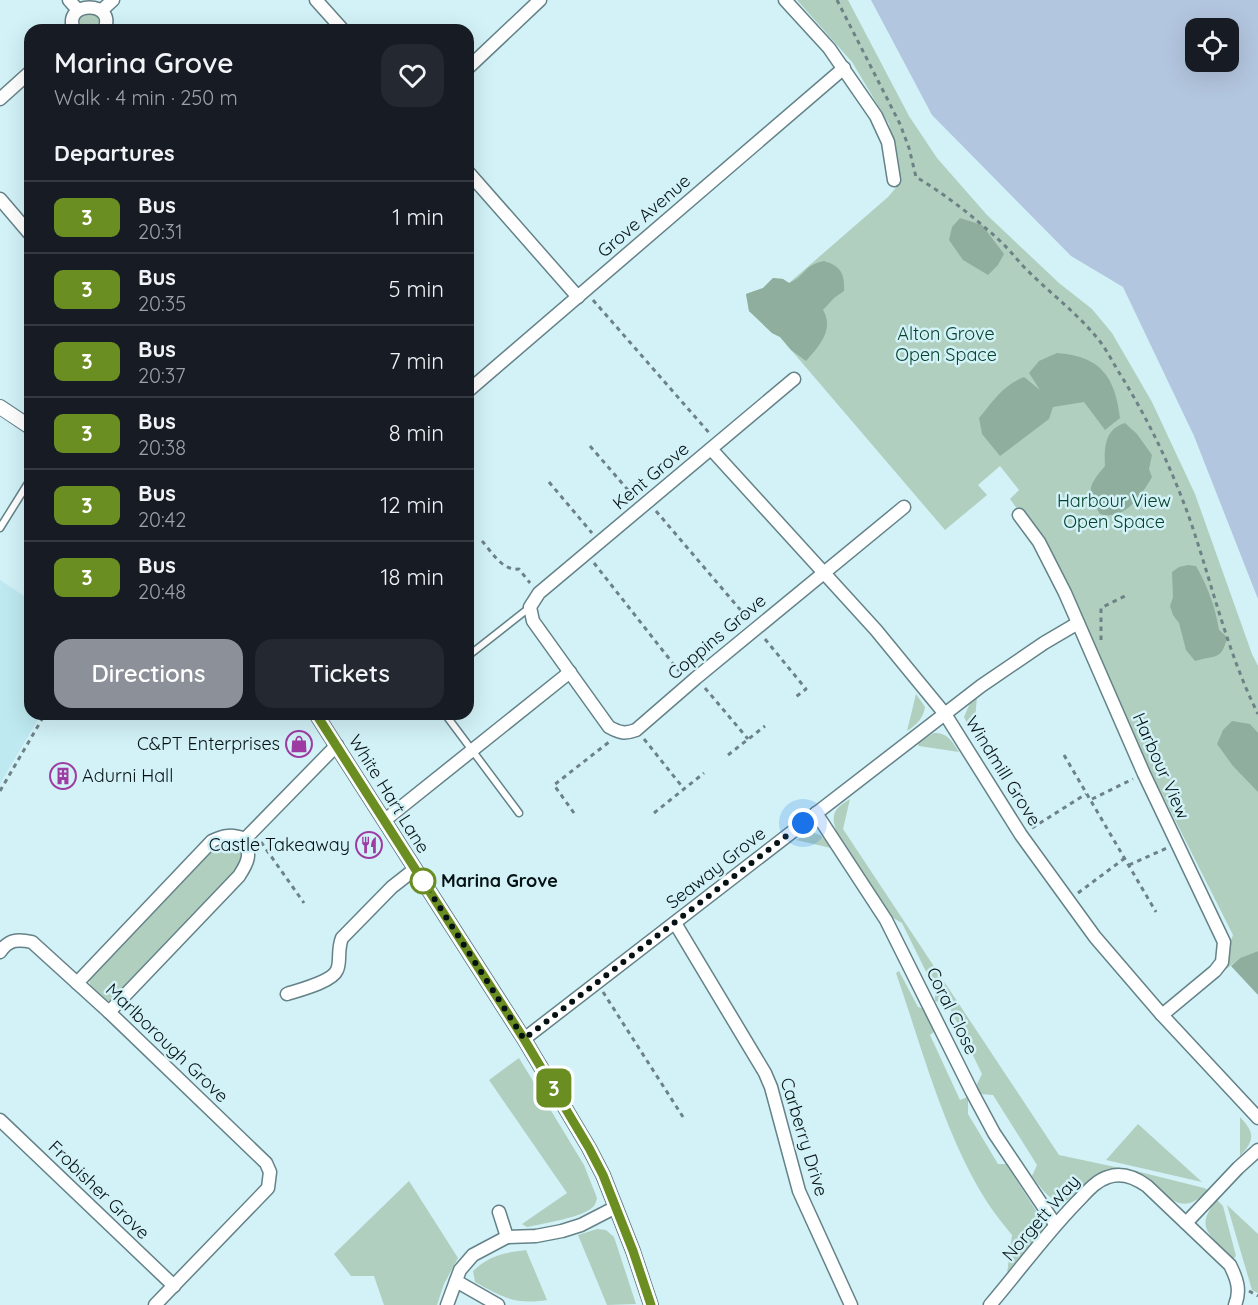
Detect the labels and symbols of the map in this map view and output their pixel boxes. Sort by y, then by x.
street label: Grove Avenue [592,169,695,262]
park label: Alton Grove Open Space [895,322,997,366]
street label: Kent Grove [608,437,694,514]
park label: Harbour View Open Space [1057,489,1171,533]
street label: Coppins Grove [663,589,771,684]
street label: Harbour View [1128,709,1195,823]
street label: Windmill Grove [960,711,1046,830]
shop icon: C&PT Enterprises [284,729,314,759]
street label: White Hart Lane [344,730,435,857]
place label: C&PT Enterprises [137,732,280,755]
building icon: Adurni Hall [48,761,78,791]
place label: Adurni Hall [82,764,173,787]
your location [788,808,818,838]
street label: Seaway Grove [661,822,770,914]
restaurant icon: Castle Takeaway [354,830,384,860]
place label: Castle Takeaway [209,833,350,856]
marker: Marina Grove [410,868,436,894]
place label: Marina Grove [441,869,558,892]
street label: Coral Close [921,963,983,1058]
street label: Marlborough Grove [101,978,234,1107]
line badge: 3 [534,1068,574,1108]
street label: Carberry Drive [775,1075,833,1199]
street label: Frobisher Grove [44,1135,155,1244]
street label: Norgett Way [997,1170,1084,1266]

